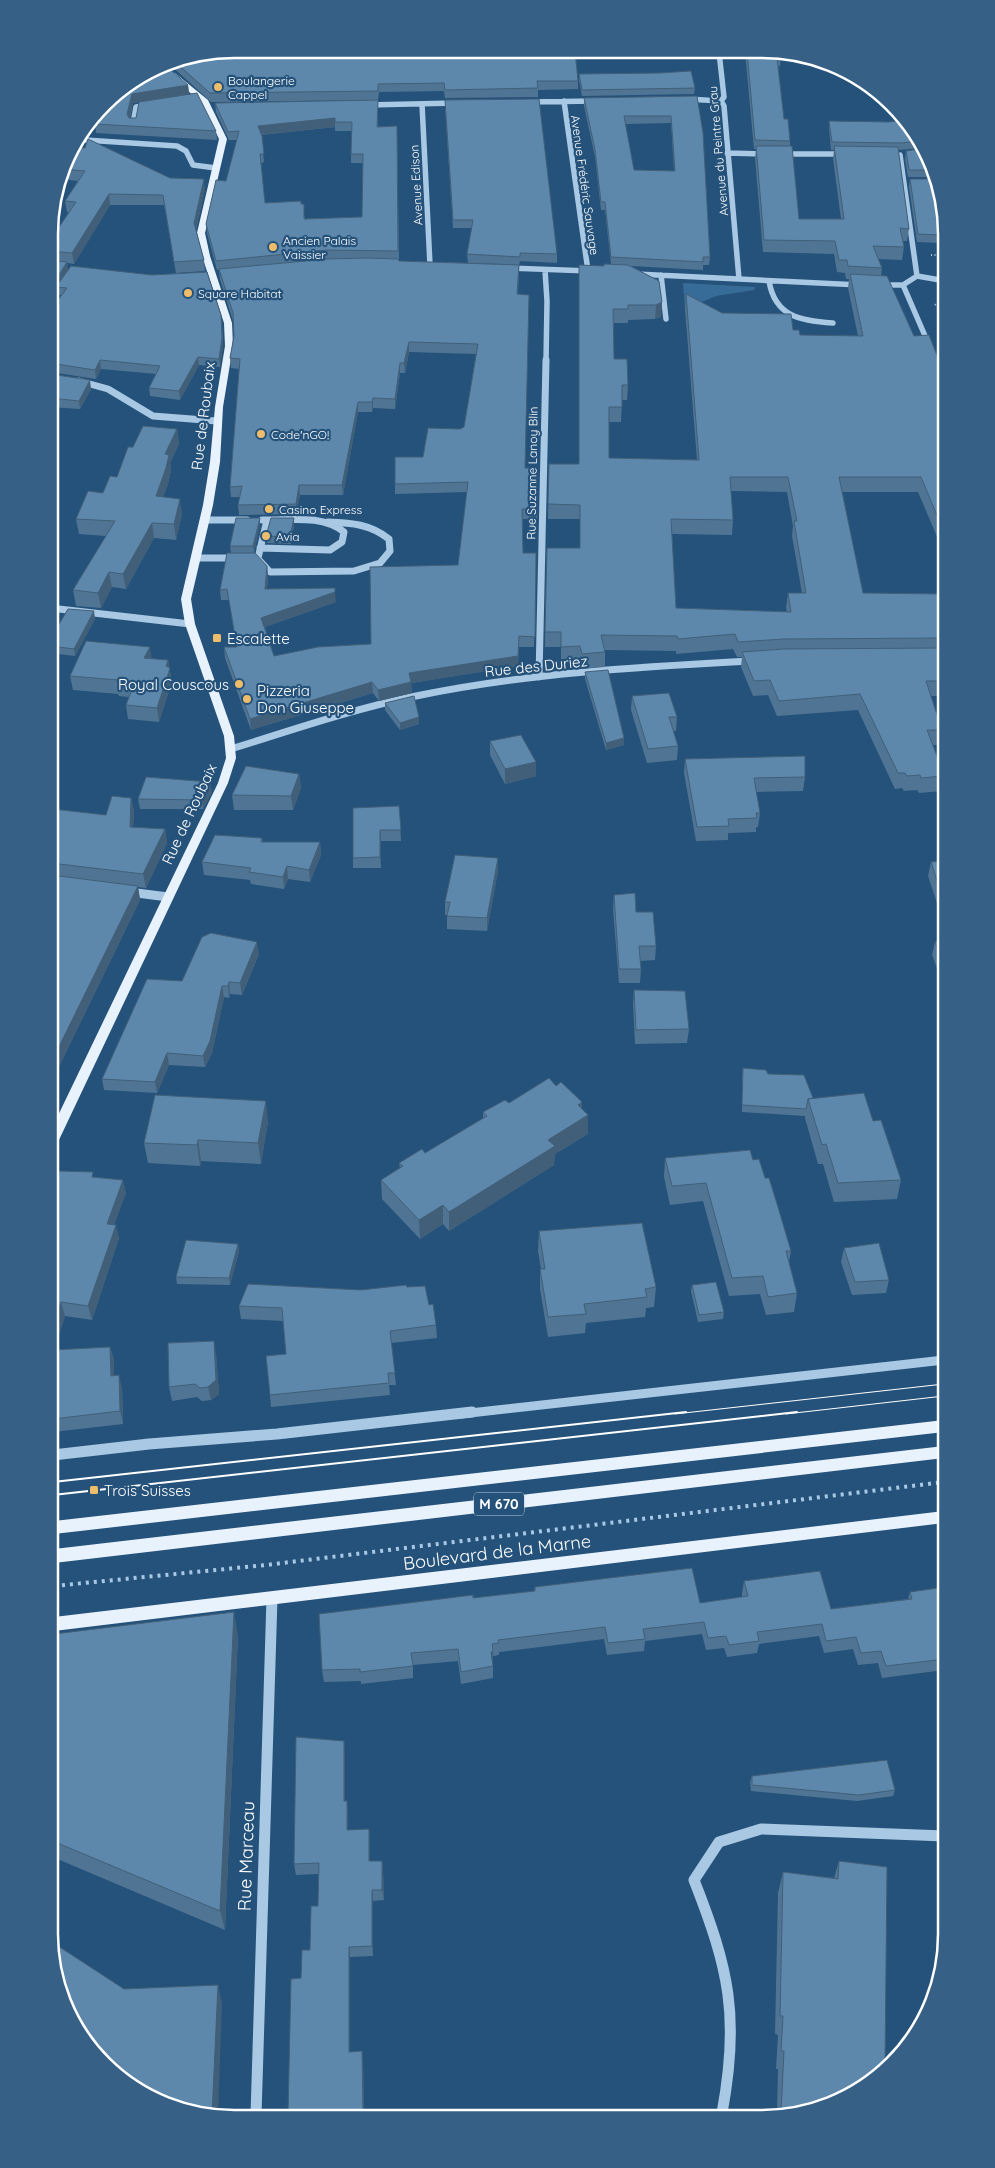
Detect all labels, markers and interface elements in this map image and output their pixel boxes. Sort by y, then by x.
place label: Boulangerie Cappel [228,73,295,102]
marker: Boulangerie Cappel [212,81,224,93]
street label: Avenue du Peintre Grau [705,85,731,217]
street label: Avenue Frédéric Sauvage [568,114,602,256]
street label: Avenue Edison [406,144,426,226]
place label: Ancien Palais Vaissier [283,233,356,262]
marker: Ancien Palais Vaissier [267,241,279,253]
place label: Square Habitat [198,286,282,301]
marker: Square Habitat [182,287,194,299]
street label: Rue de Roubaix [187,361,219,471]
street label: Rue Suzanne Lanoy Blin [523,406,541,540]
place label: Code'nGO! [271,427,329,442]
marker: Code'nGO! [255,428,267,440]
place label: Casino Express [279,502,362,517]
marker: Casino Express [263,503,275,515]
place label: Avia [276,529,300,544]
marker: Avia [260,530,272,542]
place label: Escalette [227,629,290,648]
marker: Escalette [211,632,223,644]
street label: Rue des Duriez [483,651,589,681]
place label: Royal Couscous [118,675,229,694]
marker: Royal Couscous [233,678,245,690]
place label: Pizzeria Don Giuseppe [257,681,354,717]
marker: Pizzeria Don Giuseppe [241,693,253,705]
street label: Rue de Roubaix [157,761,221,867]
place label: Trois Suisses [104,1481,191,1500]
marker: Trois Suisses [88,1484,100,1496]
road number: M 670 [474,1492,524,1516]
street label: Boulevard de la Marne [402,1529,592,1575]
street label: Rue Marceau [233,1801,259,1911]

